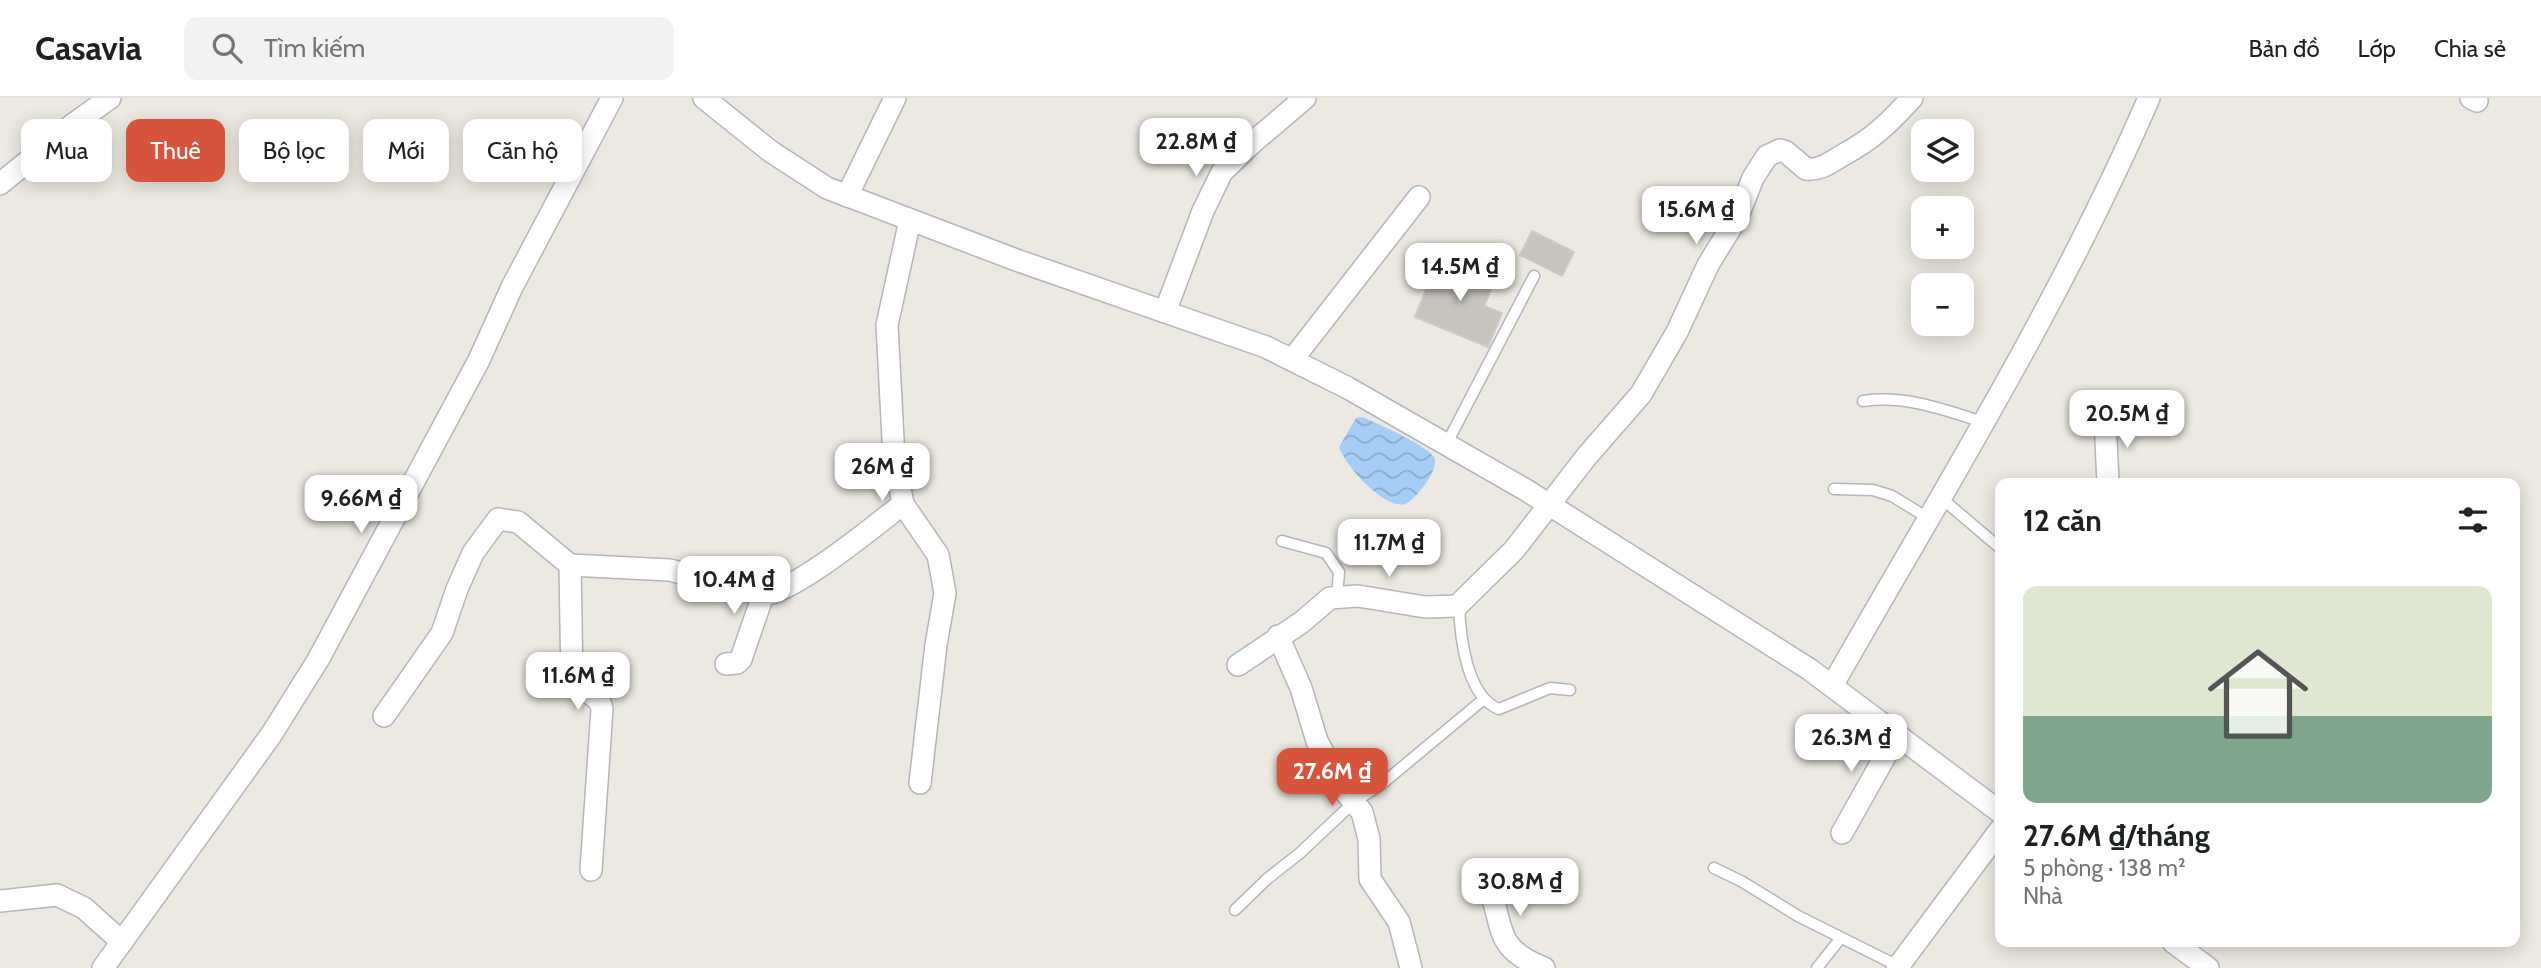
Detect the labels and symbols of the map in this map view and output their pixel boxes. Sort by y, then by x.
pin: 22.8M ₫ [1131,118,1261,178]
pin: 15.6M ₫ [1631,186,1761,246]
pin: 14.5M ₫ [1395,244,1525,303]
pin: 20.5M ₫ [2062,390,2192,450]
pin: 26M ₫ [833,444,931,503]
pin: 9.66M ₫ [296,476,426,535]
pin: 11.7M ₫ [1324,519,1454,579]
pin: 10.4M ₫ [669,556,799,616]
pin: 11.6M ₫ [513,652,643,712]
pin: 26.3M ₫ [1786,714,1916,774]
pin: 27.6M ₫ [1267,748,1397,808]
pin: 30.8M ₫ [1455,858,1585,918]

